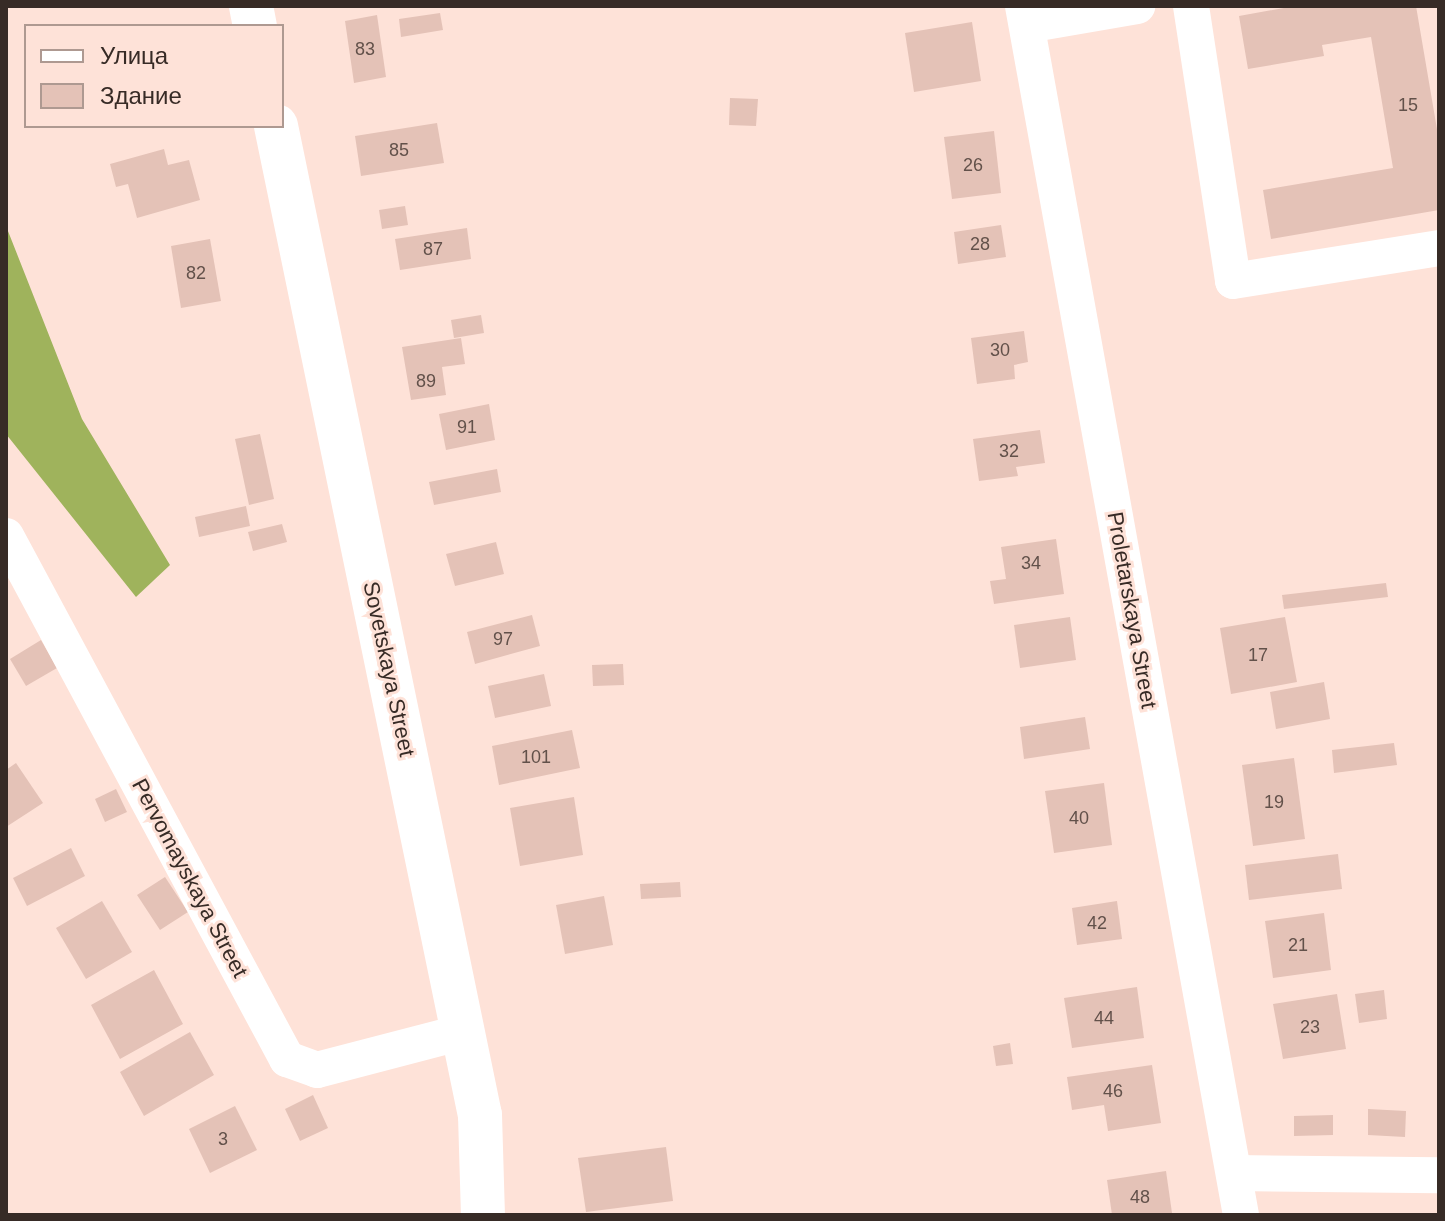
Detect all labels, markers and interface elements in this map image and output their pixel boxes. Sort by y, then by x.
legend [24,24,284,128]
house number: 83 [355,38,375,60]
text: Улица [100,42,168,69]
text: Здание [100,82,182,109]
house number: 15 [1398,94,1418,116]
house number: 85 [389,139,409,161]
house number: 26 [963,154,983,176]
house number: 28 [970,233,990,255]
house number: 87 [423,238,443,260]
house number: 82 [186,262,206,284]
house number: 30 [990,339,1010,361]
house number: 89 [416,370,436,392]
house number: 91 [457,416,477,438]
house number: 32 [999,440,1019,462]
street label: Proletarskaya Street [1102,510,1162,710]
house number: 34 [1021,552,1041,574]
street label: Sovetskaya Street [358,579,420,759]
house number: 97 [493,628,513,650]
house number: 17 [1248,644,1268,666]
house number: 101 [521,746,551,768]
street label: Pervomayskaya Street [126,774,254,982]
house number: 19 [1264,791,1284,813]
house number: 40 [1069,807,1089,829]
house number: 42 [1087,912,1107,934]
house number: 21 [1288,934,1308,956]
house number: 44 [1094,1007,1114,1029]
house number: 23 [1300,1016,1320,1038]
house number: 46 [1103,1080,1123,1102]
house number: 3 [218,1128,228,1150]
house number: 48 [1130,1186,1150,1208]

